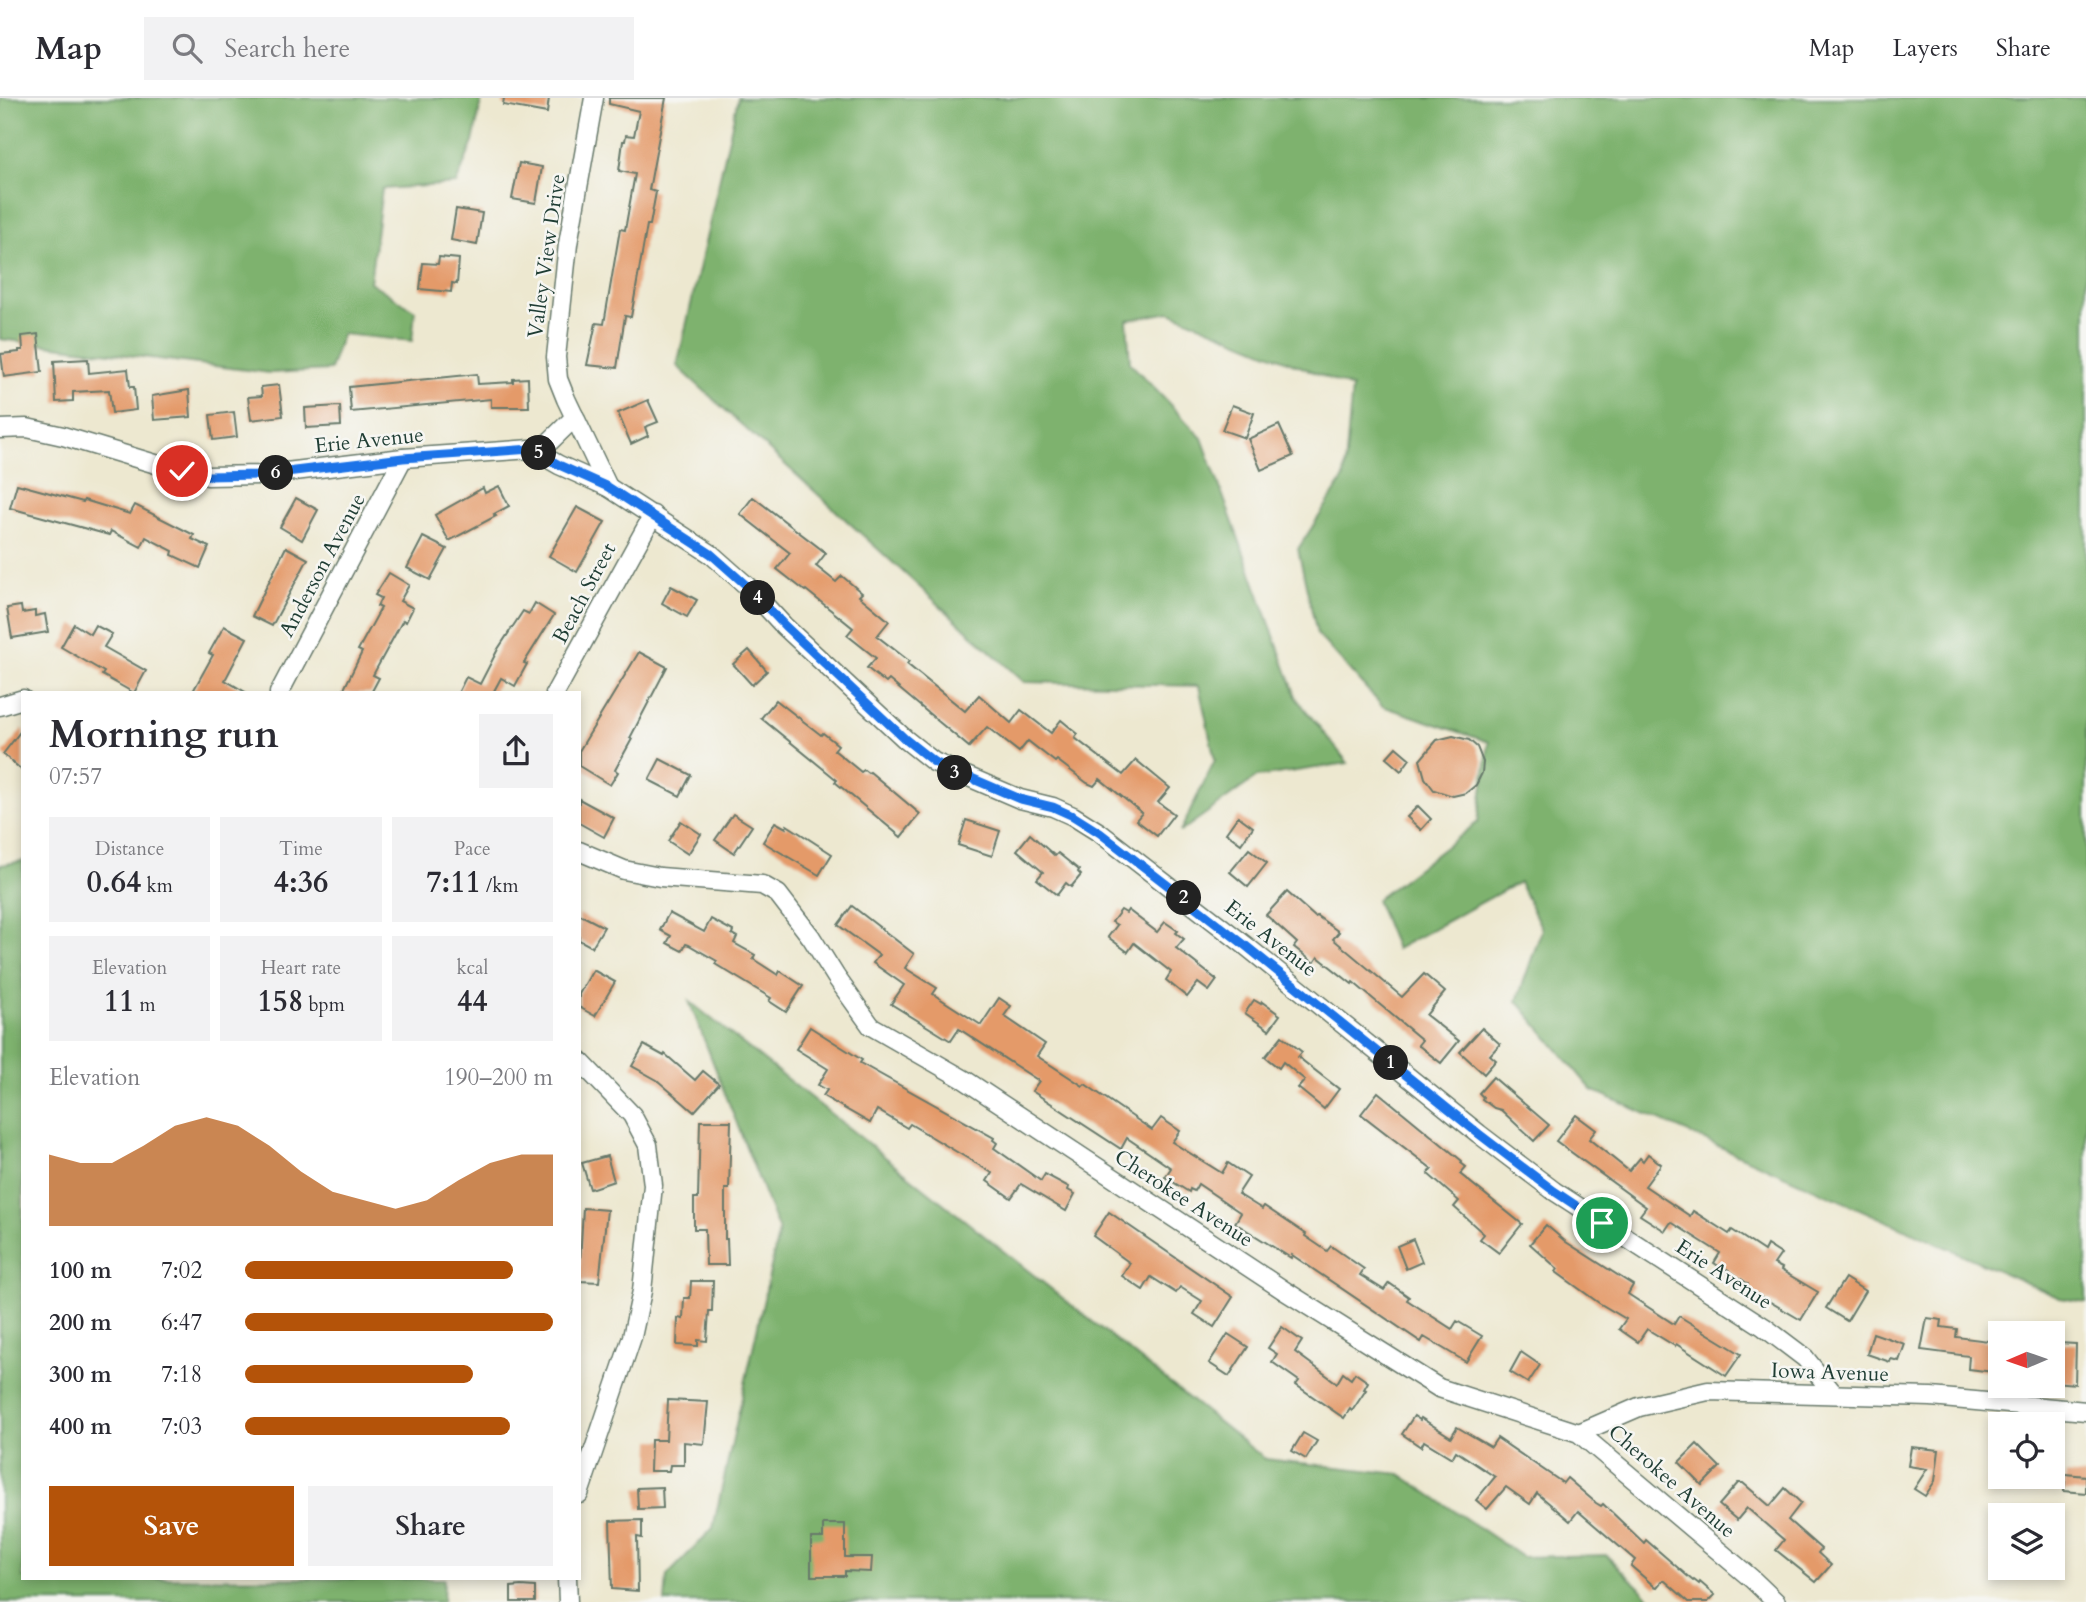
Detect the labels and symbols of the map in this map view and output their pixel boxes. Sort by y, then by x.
street label: Valley View Drive [521,172,572,340]
street label: Erie Avenue [313,420,425,461]
pin: 5 [522,436,556,470]
pin [152,441,212,501]
pin: 6 [258,456,294,490]
street label: Anderson Avenue [272,488,373,642]
street label: Beach Street [546,537,623,649]
pin: 4 [740,580,776,616]
pin: 3 [937,756,972,790]
pin: 2 [1166,880,1202,916]
street label: Erie Avenue [1218,893,1323,984]
pin: 1 [1374,1046,1408,1080]
street label: Cherokee Avenue [1109,1143,1259,1254]
pin [1572,1193,1632,1253]
street label: Erie Avenue [1670,1232,1778,1316]
north arrow [1988,1321,2065,1398]
street label: Iowa Avenue [1770,1356,1890,1389]
street label: Cherokee Avenue [1602,1418,1742,1545]

